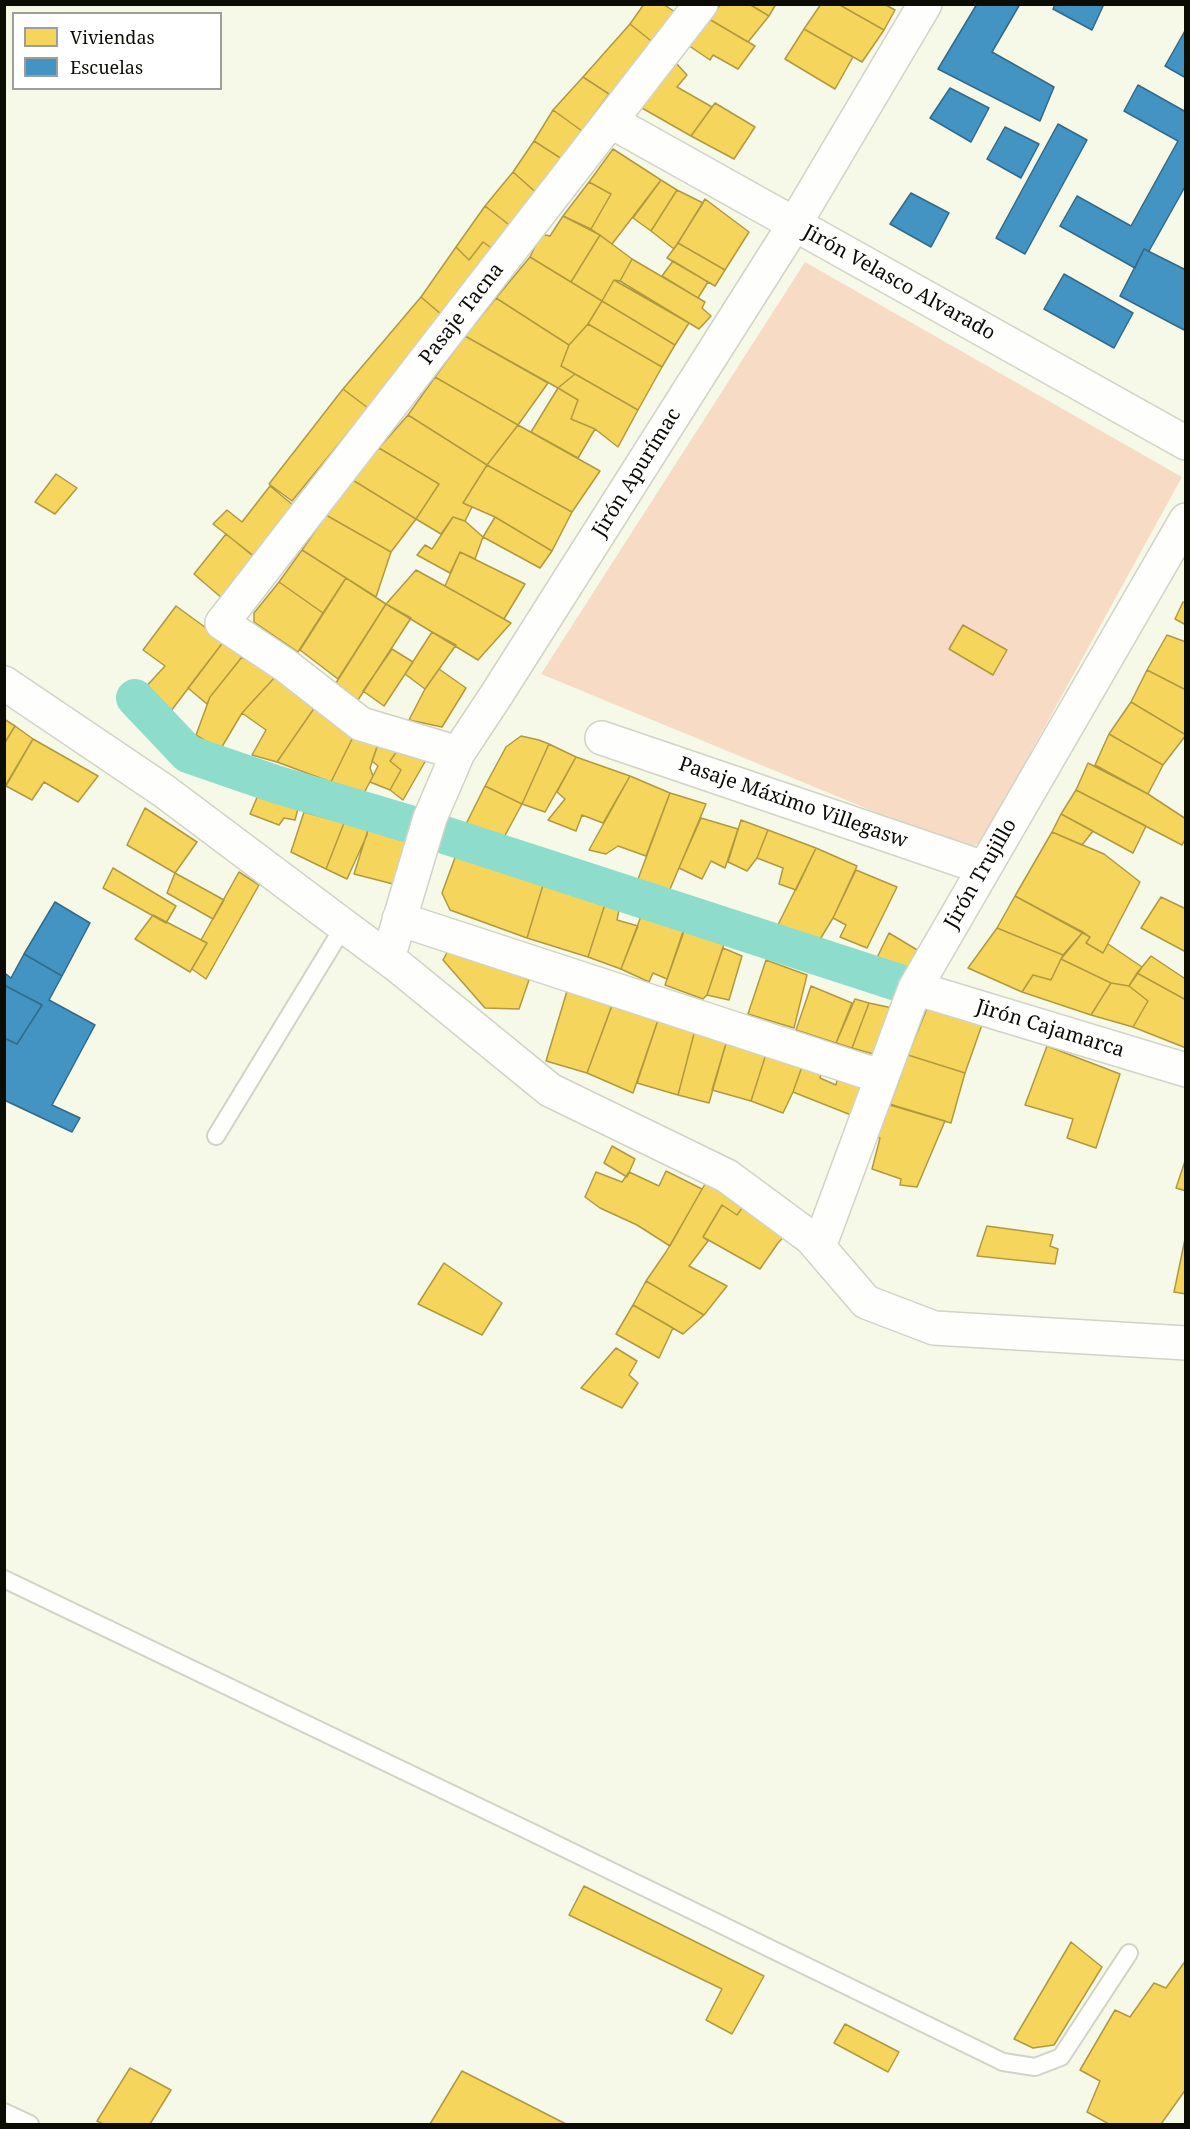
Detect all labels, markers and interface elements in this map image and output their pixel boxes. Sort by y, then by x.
legend [12,12,222,90]
text: Viviendas [70,25,155,49]
text: Escuelas [70,55,143,79]
street label: Jirón Velasco Alvarado [799,220,999,346]
street label: Pasaje Tacna [415,258,509,370]
street label: Jirón Apurímac [588,404,686,542]
street label: Pasaje Máximo Villegasw [675,753,911,853]
street label: Jirón Trujillo [940,815,1022,933]
street label: Jirón Cajamarca [973,995,1127,1063]

